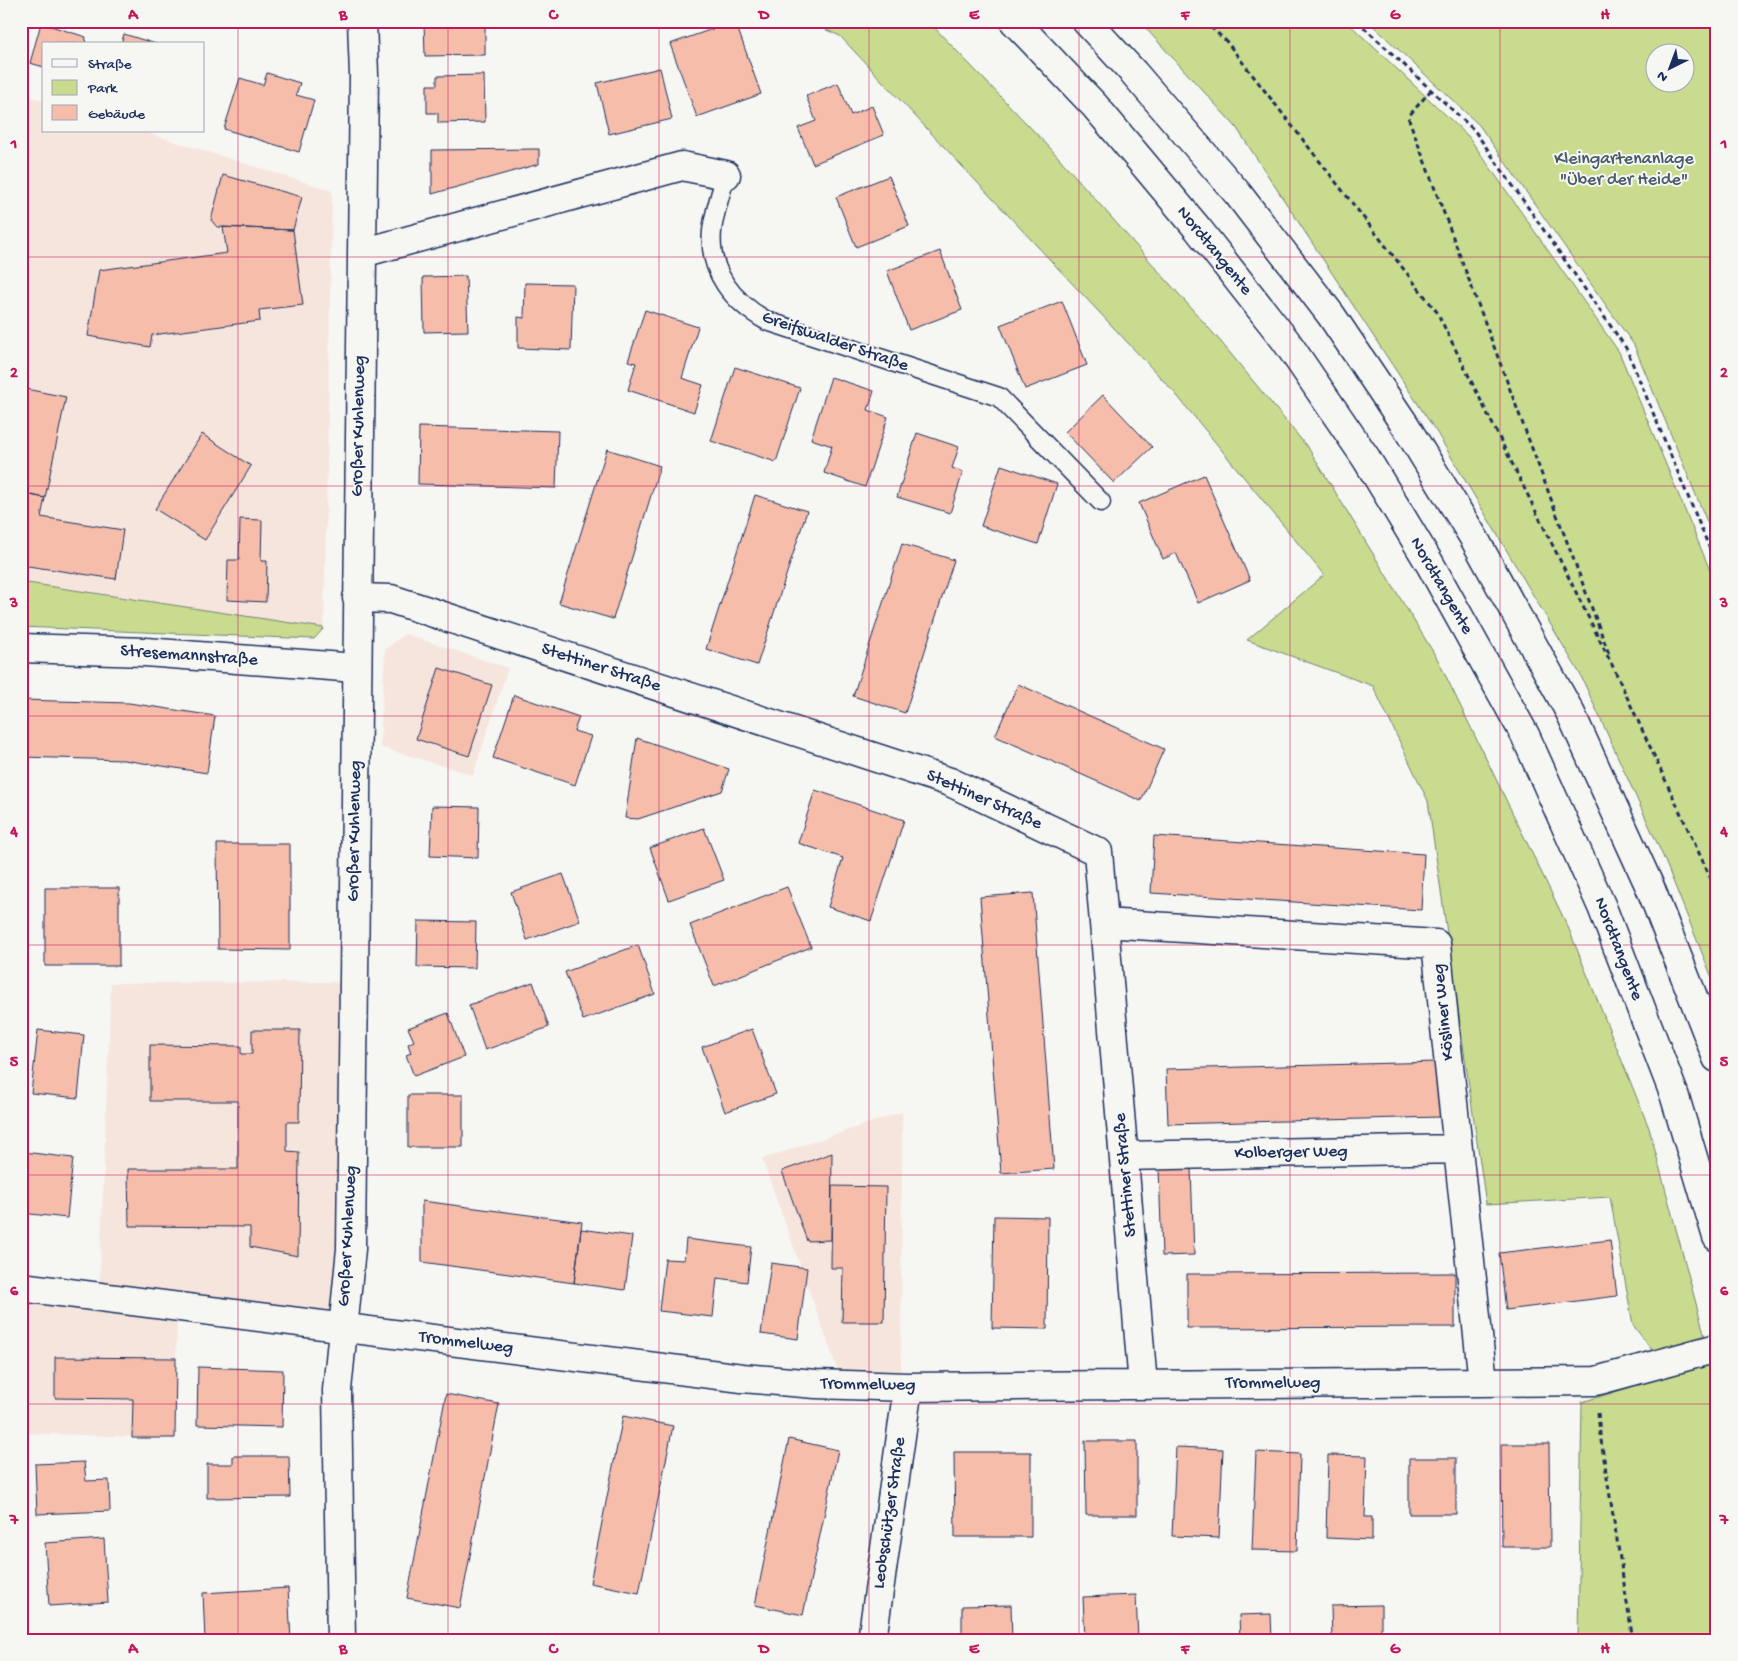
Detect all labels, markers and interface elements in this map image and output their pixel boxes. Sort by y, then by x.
text: A [127,7,139,26]
text: B [338,7,348,26]
text: C [548,7,559,26]
text: D [757,7,770,26]
text: E [969,7,980,26]
text: F [1180,7,1191,26]
text: G [1390,7,1401,26]
text: H [1600,7,1610,26]
legend [42,42,205,132]
north arrow [1646,42,1696,92]
text: Straße [88,56,132,74]
text: N [1654,66,1672,85]
text: Park [87,80,118,98]
text: Gebäude [88,106,145,124]
text: 1 [10,136,17,155]
text: 1 [1720,136,1727,155]
park label: Kleingartenanlage "Über der Heide" [1554,149,1694,191]
street label: Nordtangente [1172,202,1257,300]
street label: Greifswalder Straße [759,307,912,377]
street label: Großer Kuhlenweg [347,355,371,497]
text: 2 [10,365,18,384]
text: 2 [1720,365,1728,384]
street label: Nordtangente [1405,534,1478,639]
text: 3 [9,595,18,614]
text: 3 [1719,595,1728,614]
street label: Stettiner Straße [539,639,664,697]
street label: Stresemannstraße [120,641,259,671]
street label: Großer Kuhlenweg [343,760,367,902]
street label: Stettiner Straße [923,765,1046,835]
text: 4 [9,824,18,843]
text: 4 [1719,824,1728,843]
street label: Nordtangente [1589,895,1648,1004]
street label: Kösliner Weg [1428,963,1460,1061]
text: 5 [10,1054,19,1073]
text: 5 [1720,1054,1729,1073]
street label: Stettiner Straße [1110,1111,1142,1238]
street label: Kolberger Weg [1234,1142,1348,1164]
street label: Großer Kuhlenweg [334,1165,362,1307]
text: 6 [10,1283,19,1302]
text: 6 [1720,1283,1729,1302]
street label: Trommelweg [417,1327,514,1359]
street label: Trommelweg [1225,1373,1320,1394]
street label: Trommelweg [819,1374,916,1396]
street label: Leobschützer Straße [869,1435,911,1590]
text: 7 [9,1512,19,1531]
text: 7 [1719,1512,1729,1531]
text: A [127,1641,139,1660]
text: B [338,1641,348,1660]
text: C [548,1641,559,1660]
text: D [757,1641,770,1660]
text: E [969,1641,980,1660]
text: F [1180,1641,1191,1660]
text: G [1390,1641,1401,1660]
text: H [1600,1641,1610,1660]

